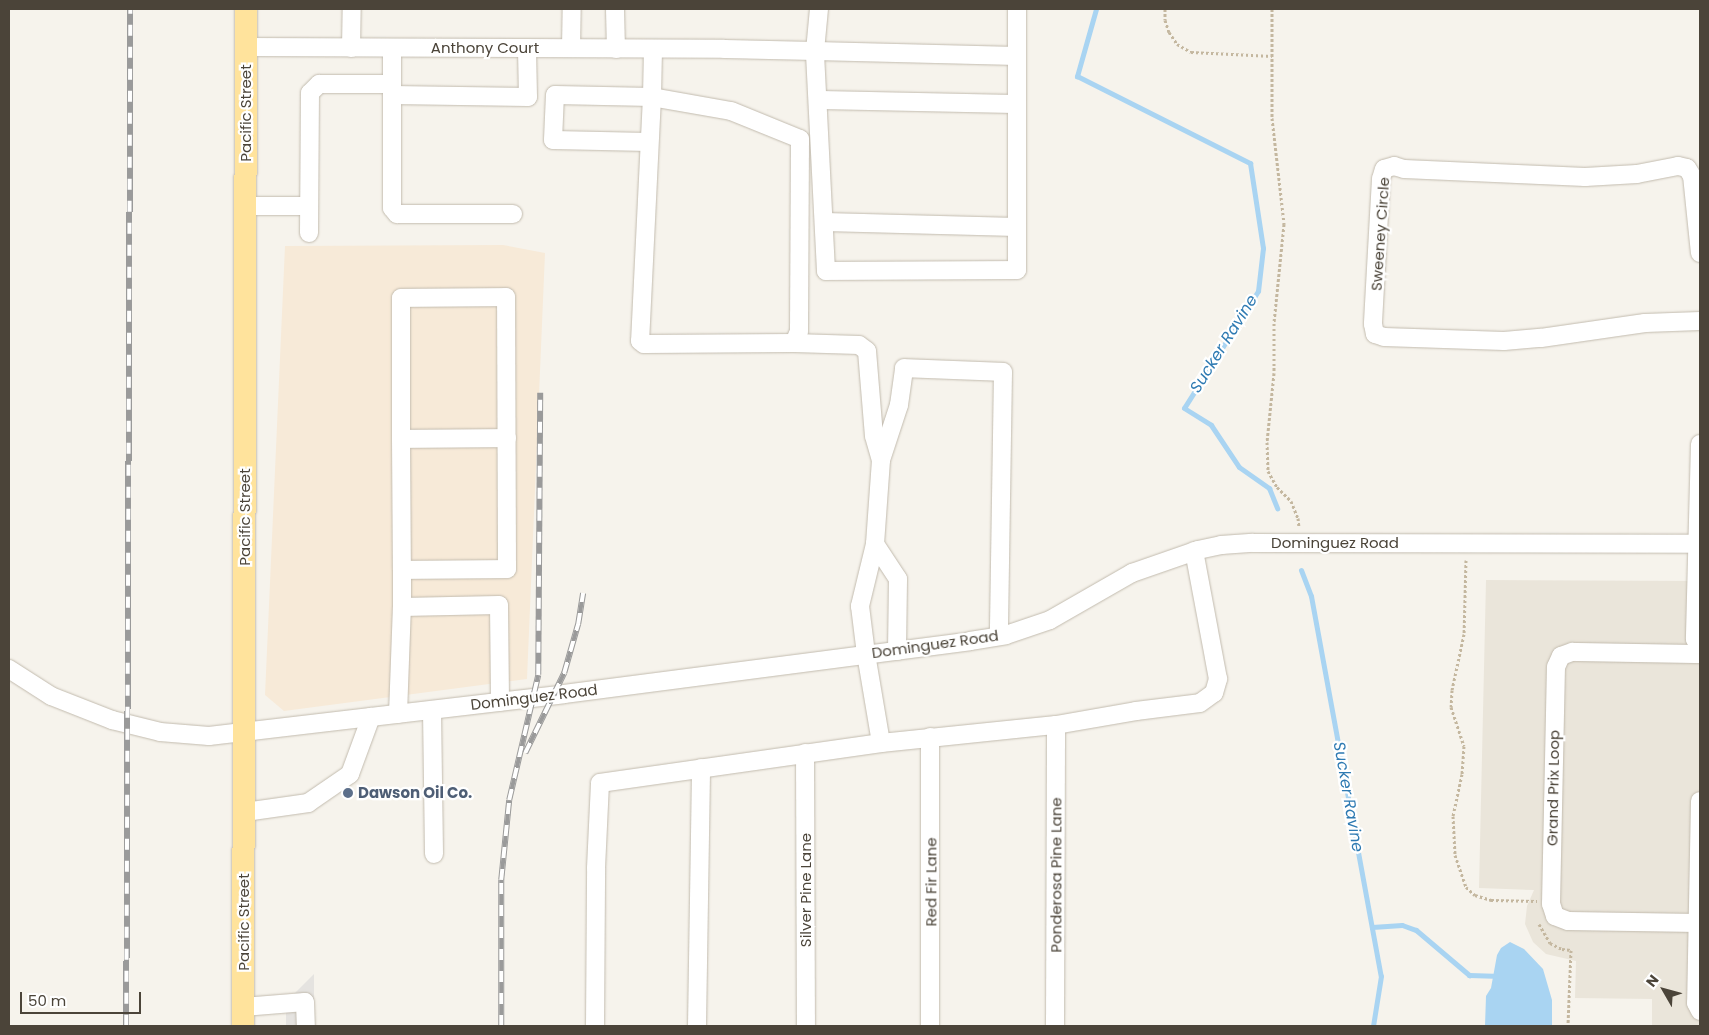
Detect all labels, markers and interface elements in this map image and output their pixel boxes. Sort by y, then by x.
street label: Anthony Court [431,39,539,57]
street label: Pacific Street [237,64,255,162]
street label: Sweeney Circle [1367,177,1393,291]
water label: Sucker Ravine [1186,292,1262,396]
street label: Pacific Street [236,468,254,566]
street label: Dominguez Road [1271,534,1399,552]
street label: Dominguez Road [870,626,1000,662]
street label: Dominguez Road [469,680,599,714]
street label: Grand Prix Loop [1543,730,1563,846]
water label: Sucker Ravine [1329,740,1367,854]
place label: Dawson Oil Co. [358,784,472,802]
marker: Dawson Oil Co. [342,787,354,799]
street label: Ponderosa Pine Lane [1047,797,1065,953]
street label: Silver Pine Lane [797,833,815,947]
street label: Red Fir Lane [922,838,940,926]
street label: Pacific Street [235,873,253,971]
north arrow [1639,965,1689,1015]
text: N [1641,970,1663,991]
scale bar [22,982,144,1014]
text: 50 m [28,990,66,1011]

